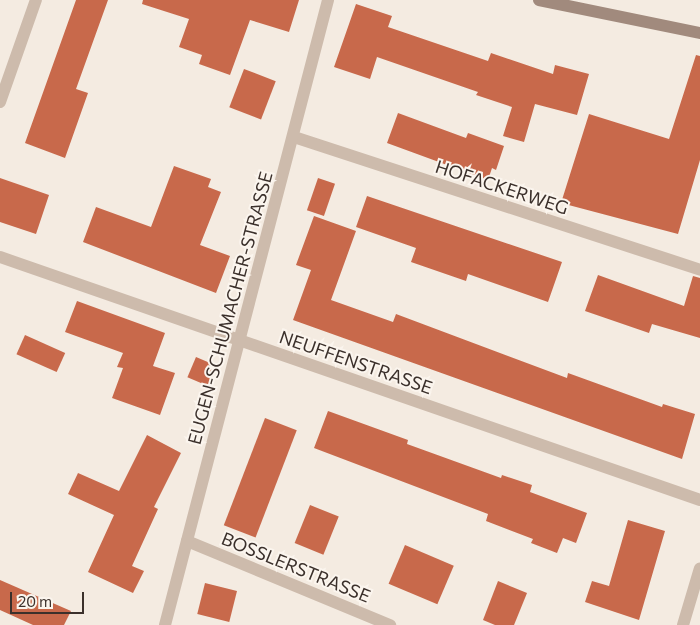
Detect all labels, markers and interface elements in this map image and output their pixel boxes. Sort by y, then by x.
street label: HOFACKERWEG [433,155,571,219]
street label: EUGEN-SCHUMACHER-STRASSE [183,169,277,447]
street label: NEUFFENSTRASSE [277,326,435,398]
street label: BOSSLERSTRASSE [218,527,374,607]
scale bar [12,582,86,614]
text: 20 m [18,592,52,610]

